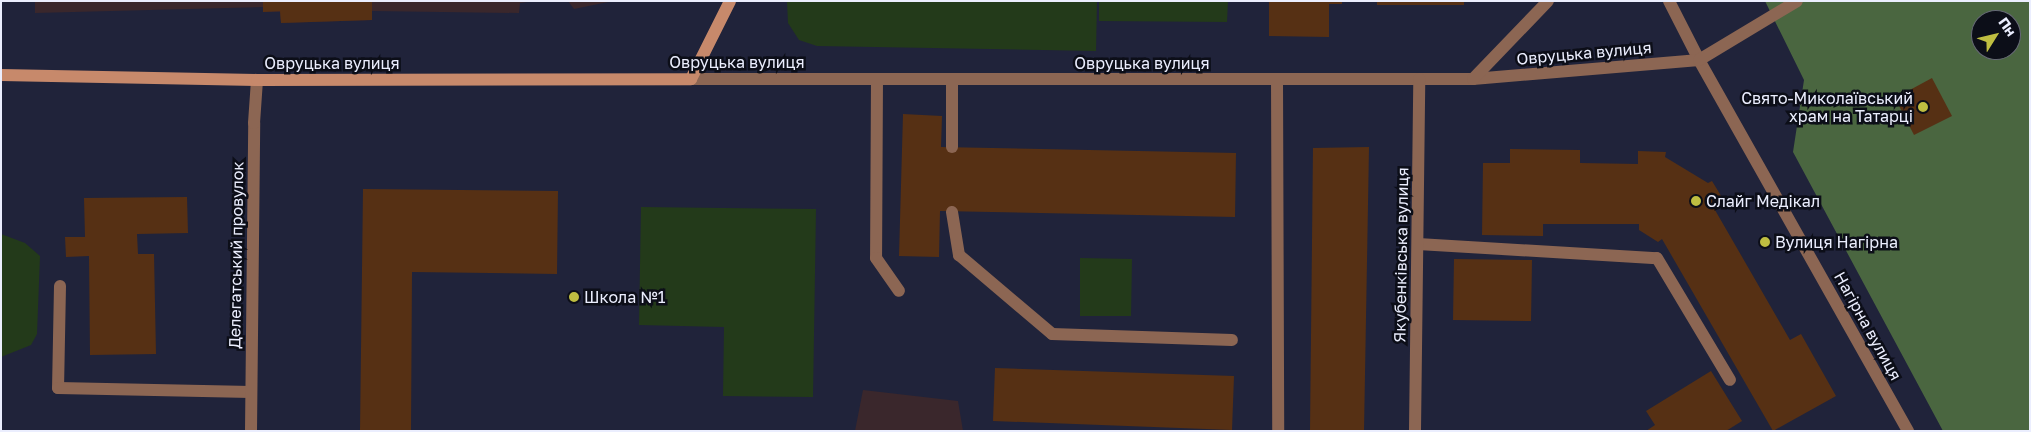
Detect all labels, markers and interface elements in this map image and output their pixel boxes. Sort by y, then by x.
north arrow [1971,10,2021,60]
text: Пн [1995,14,2020,39]
street label: Овруцька вулиця [1516,38,1652,68]
street label: Овруцька вулиця [669,52,805,72]
street label: Овруцька вулиця [264,53,400,73]
street label: Овруцька вулиця [1074,53,1210,73]
place label: Свято-Миколаївський храм на Татарці [1741,88,1913,126]
marker: Свято-Миколаївський храм на Татарці [1917,101,1929,113]
street label: Делегатський провулок [225,161,247,349]
street label: Якубенківська вулиця [1390,167,1412,343]
place label: Слайг Медікал [1706,191,1820,211]
marker: Слайг Медікал [1690,195,1702,207]
place label: Вулиця Нагірна [1775,232,1898,252]
marker: Вулиця Нагірна [1759,236,1771,248]
street label: Нагірна вулиця [1830,268,1906,384]
place label: Школа №1 [584,287,666,307]
marker: Школа №1 [568,291,580,303]

